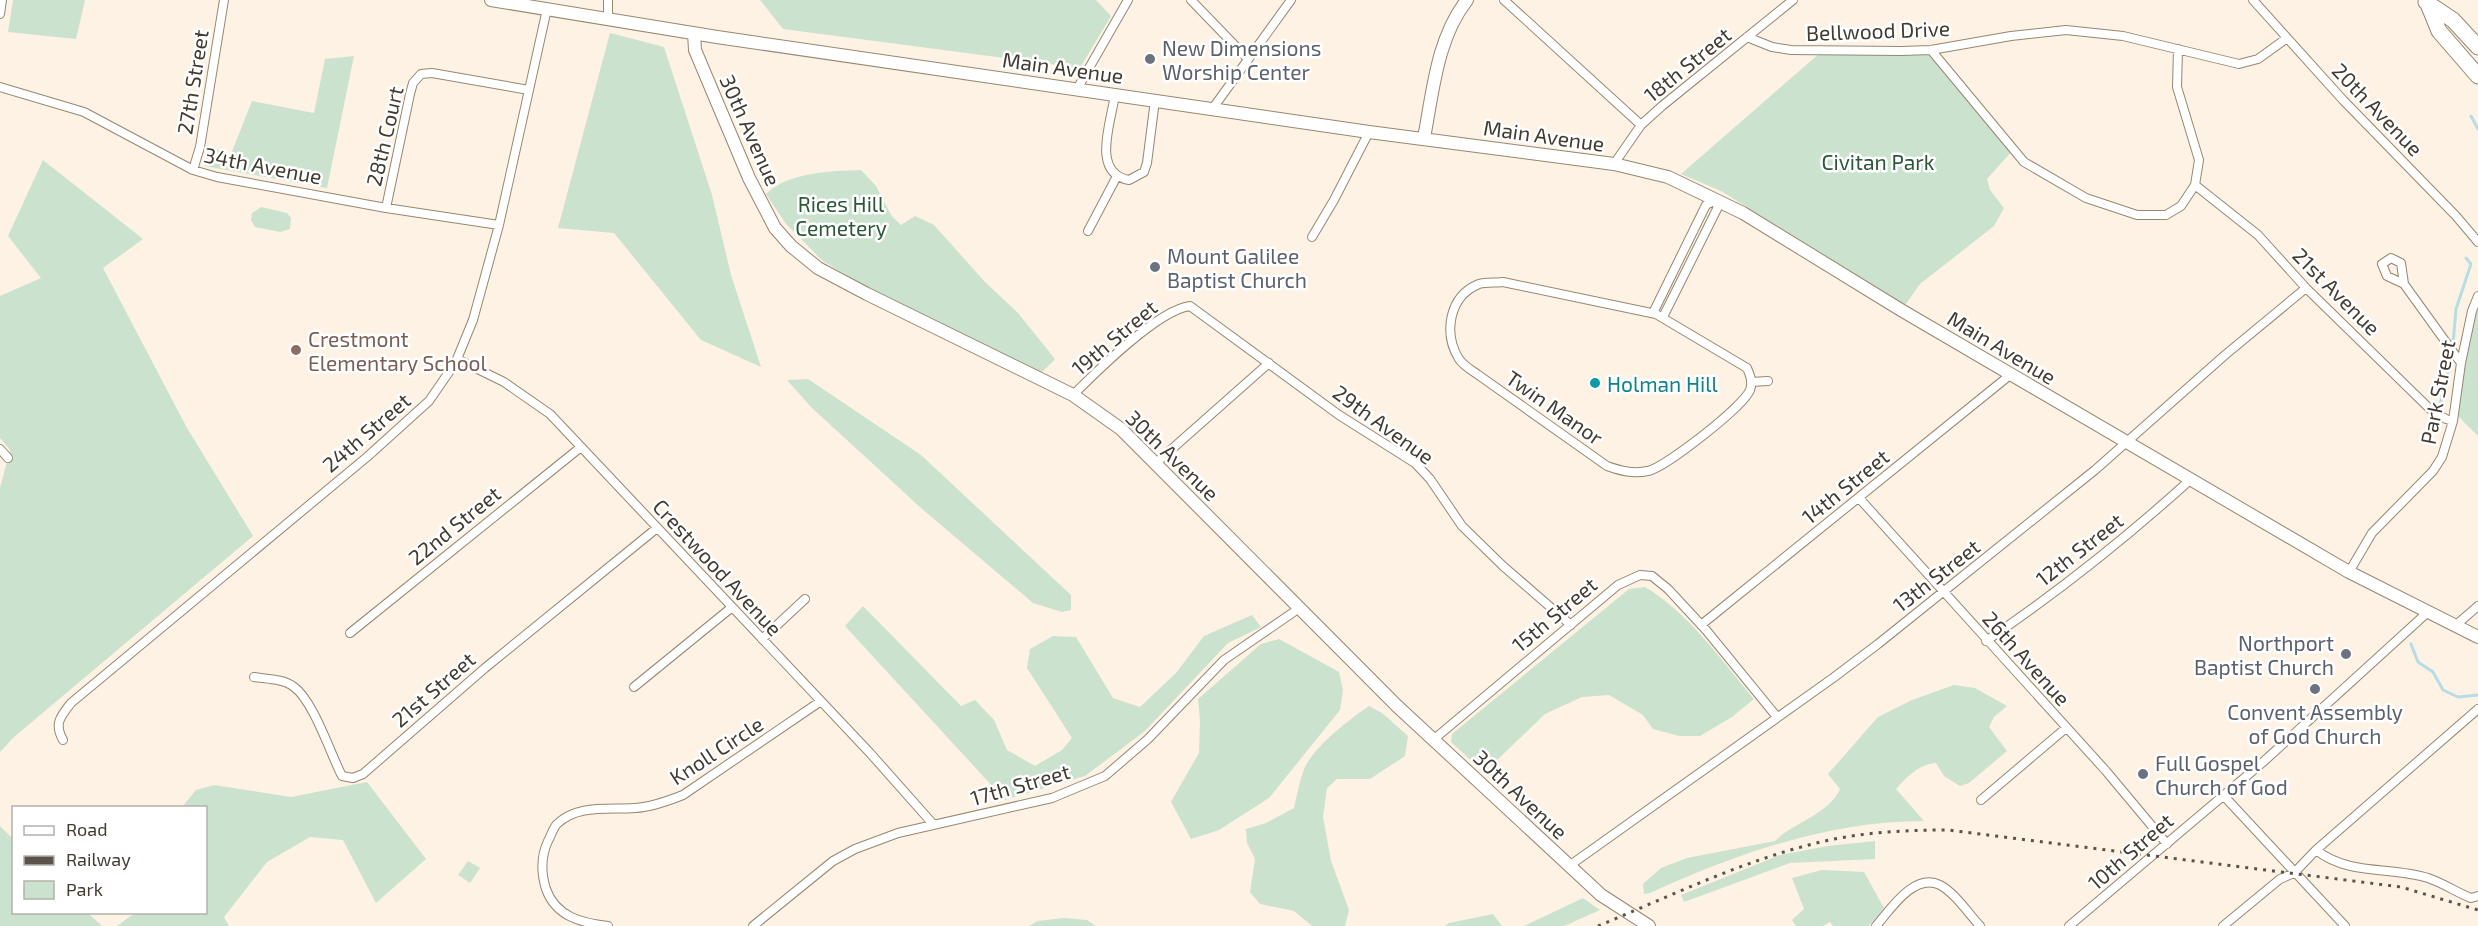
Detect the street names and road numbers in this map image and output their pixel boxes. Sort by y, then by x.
street label: Bellwood Drive [1806,15,1950,45]
street label: 18th Street [1639,21,1735,107]
street label: 27th Street [171,28,213,136]
street label: Main Avenue [1001,46,1125,88]
street label: 20th Avenue [2328,57,2428,161]
street label: 30th Avenue [715,71,787,189]
street label: 28th Court [360,84,408,188]
street label: Main Avenue [1482,114,1606,156]
street label: 34th Avenue [202,141,324,189]
street label: 21st Avenue [2288,242,2386,340]
street label: 19th Street [1066,294,1162,380]
street label: Main Avenue [1943,305,2061,389]
street label: Park Street [2415,338,2459,446]
street label: Twin Manor [1502,364,1609,450]
street label: 29th Avenue [1329,379,1439,469]
street label: 24th Street [317,387,415,477]
street label: 30th Avenue [1121,405,1225,505]
street label: 14th Street [1797,443,1893,529]
street label: 22nd Street [403,480,505,570]
street label: Crestwood Avenue [648,493,788,641]
street label: 12th Street [2031,507,2127,591]
street label: 13th Street [1888,533,1984,617]
street label: 15th Street [1507,571,1601,657]
street label: 26th Avenue [1978,606,2076,710]
street label: 21st Street [386,646,480,732]
street label: Knoll Circle [665,711,767,789]
street label: 30th Avenue [1469,744,1573,844]
street label: 17th Street [967,758,1073,810]
street label: 10th Street [2082,807,2178,895]

